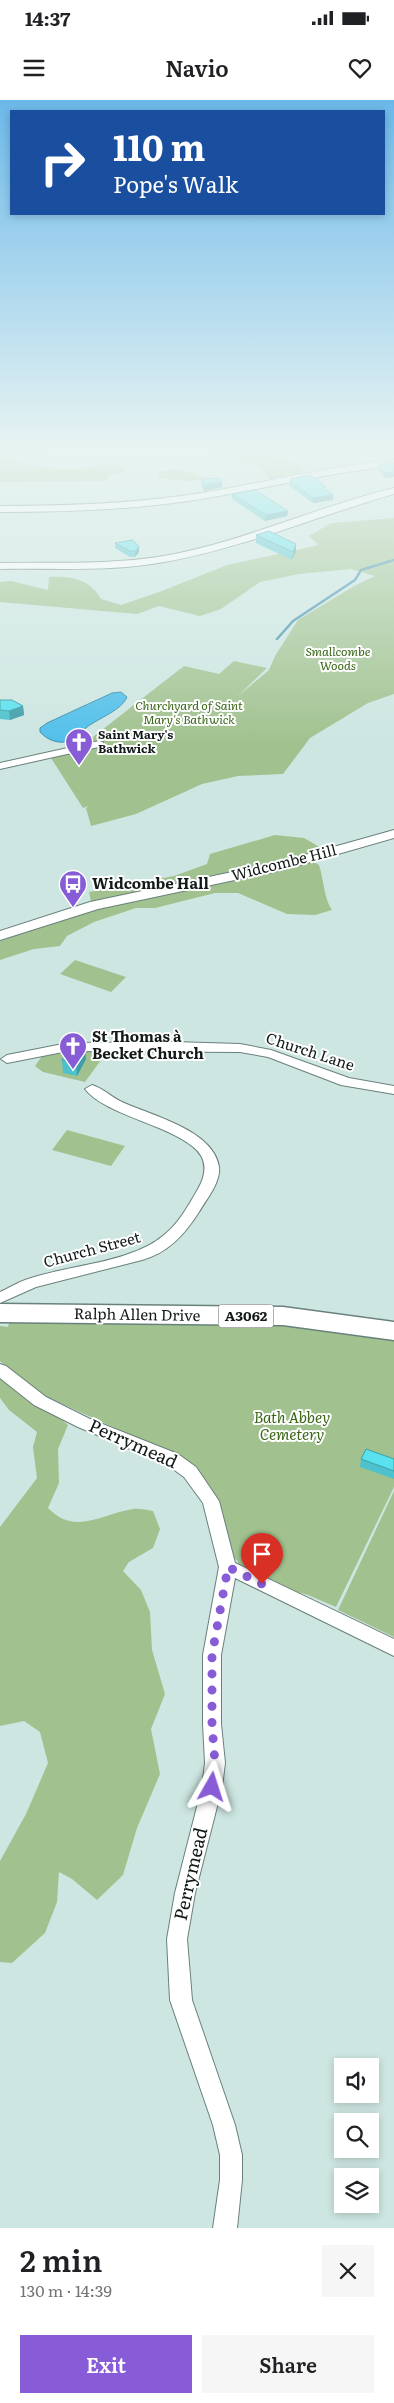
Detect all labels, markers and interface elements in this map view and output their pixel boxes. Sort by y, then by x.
text: 14:37 [25,4,70,32]
text: Navio [165,51,229,84]
icon: menu [20,54,48,82]
icon: heart [346,54,374,82]
text: 110 m [113,120,205,172]
icon: right [30,130,95,195]
text: Pope's Walk [113,167,238,200]
park label: Smallcombe Woods [306,642,371,674]
park label: Churchyard of Saint Mary's Bathwick [135,696,243,728]
place label: Saint Mary's Bathwick [98,725,173,757]
church icon: Saint Mary's Bathwick [64,727,94,766]
street label: Widcombe Hill [229,837,339,886]
bus stop icon: Widcombe Hall [58,869,88,908]
place label: Widcombe Hall [92,871,210,894]
place label: St Thomas à Becket Church [92,1024,204,1064]
street label: Church Lane [263,1025,358,1076]
church icon: St Thomas à Becket Church [58,1031,88,1070]
street label: Church Street [41,1225,143,1273]
street label: Ralph Allen Drive [74,1301,201,1326]
road number: A3062 [218,1304,274,1328]
park label: Bath Abbey Cemetery [254,1405,330,1445]
street label: Perrymead [85,1411,182,1474]
pin [241,1533,283,1584]
icon: arrive [248,1540,276,1568]
position arrow [185,1760,237,1812]
street label: Perrymead [166,1824,213,1923]
map controls [334,2058,379,2213]
button: sound [334,2058,379,2103]
button: search [334,2113,379,2158]
button: layers [334,2168,379,2213]
text: 2 min [20,2237,102,2281]
button: close [322,2245,374,2297]
text: 130 m · 14:39 [20,2278,112,2302]
button: Exit [20,2335,192,2393]
button: Share [202,2335,374,2393]

